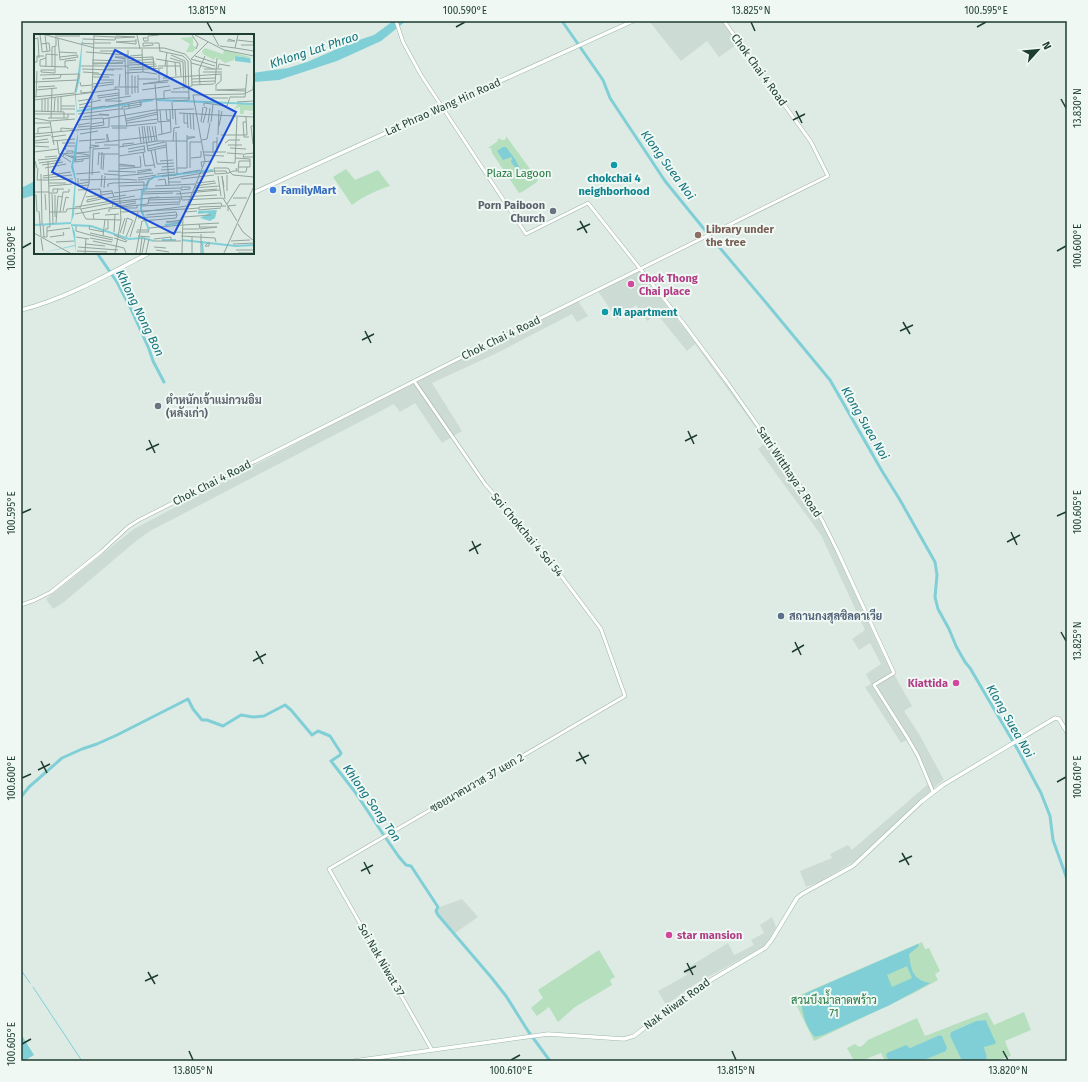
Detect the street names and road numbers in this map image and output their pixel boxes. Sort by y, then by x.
street label: Chok Chai 4 Road [728,31,790,109]
street label: Lat Phrao Wang Hin Road [383,76,503,138]
street label: Chok Chai 4 Road [459,313,543,363]
street label: Satri Witthaya 2 Road [754,424,824,520]
street label: Chok Chai 4 Road [171,458,253,508]
street label: Soi Chokchai 4 Soi 54 [488,491,566,580]
street label: ซอยนาคนวาส 37 แยก 2 [428,751,526,815]
street label: Soi Nak Niwat 37 [355,921,407,999]
street label: Nak Niwat Road [641,976,713,1032]

